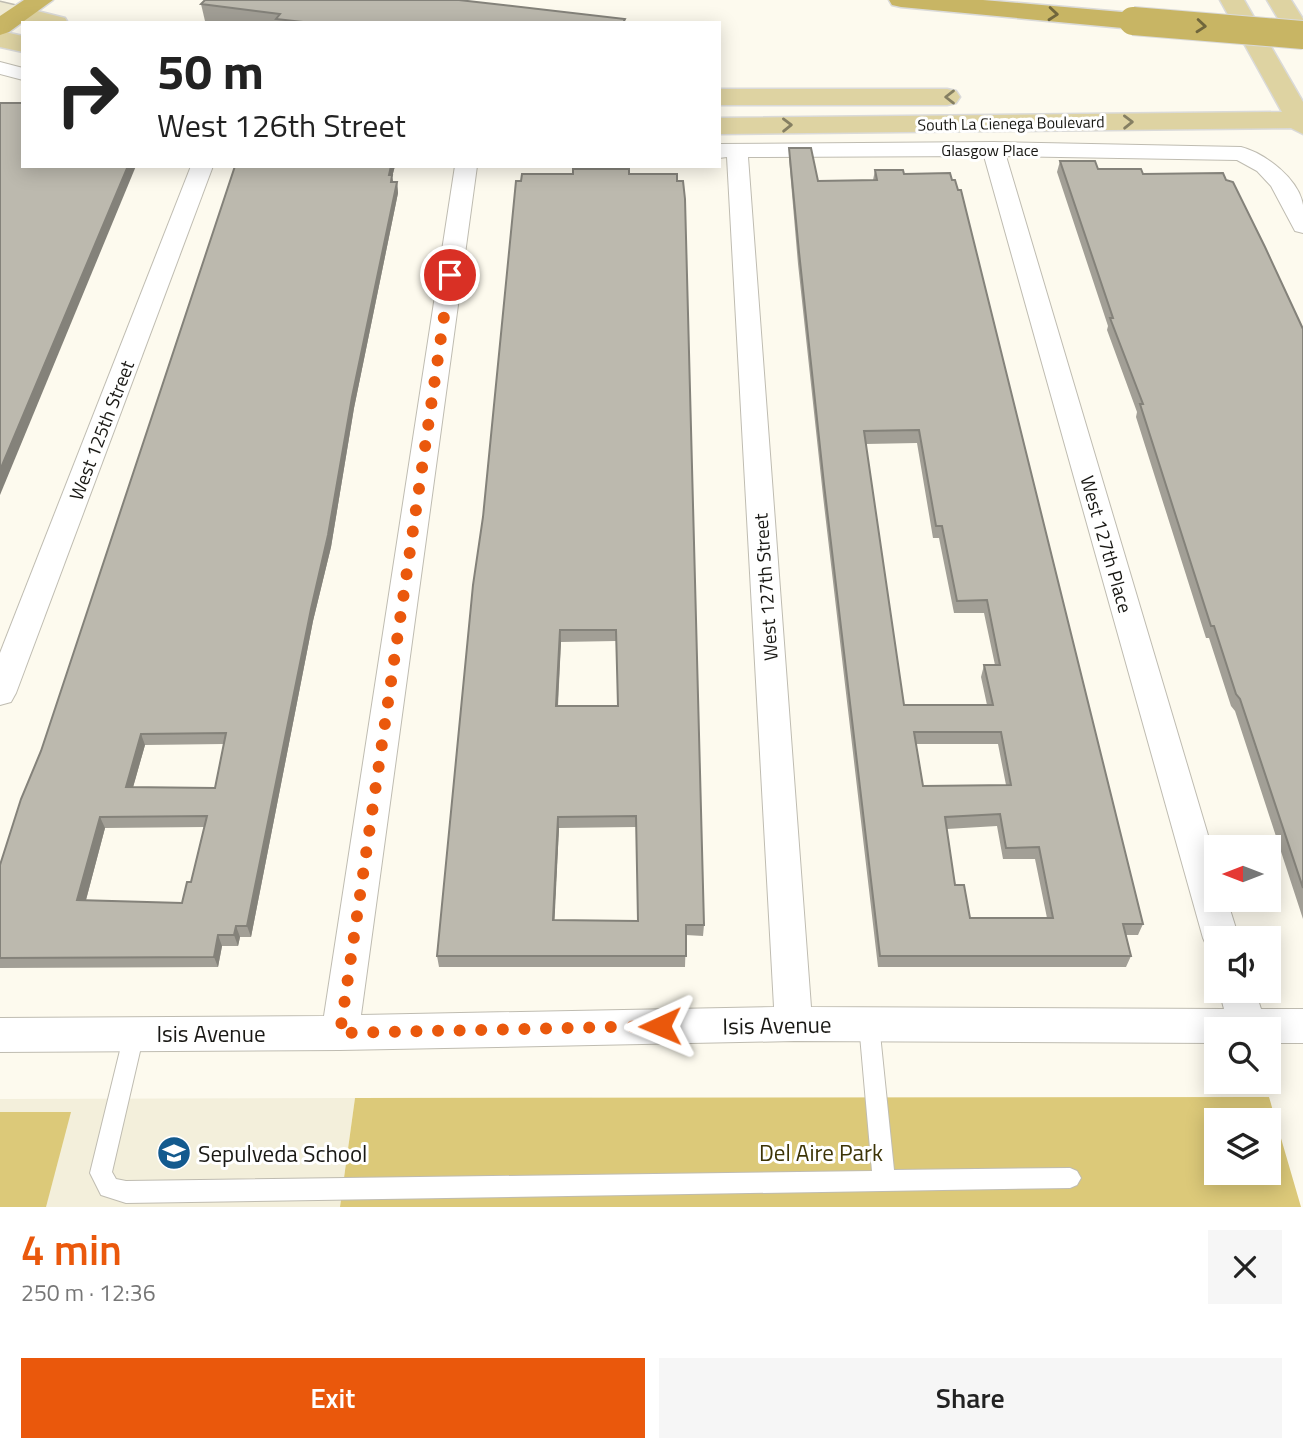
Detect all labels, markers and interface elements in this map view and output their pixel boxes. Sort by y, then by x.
one-way arrow [1048,6,1059,21]
one-way arrow [1196,18,1207,33]
text: 50 m [157,33,264,108]
icon: right [42,49,133,140]
one-way arrow [944,89,954,105]
text: West 126th Street [157,101,406,149]
street label: South La Cienega Boulevard [917,109,1105,137]
one-way arrow [1123,114,1133,130]
one-way arrow [783,117,793,133]
street label: Glasgow Place [941,138,1039,162]
pin [420,245,480,305]
icon: arrive [431,256,469,294]
street label: West 125th Street [61,356,141,504]
street label: West 127th Place [1074,472,1140,616]
street label: West 127th Street [745,512,785,662]
north arrow [1204,835,1281,912]
map controls [1204,835,1281,1185]
button: sound [1204,926,1281,1003]
position arrow [623,989,697,1063]
street label: Isis Avenue [722,1007,832,1043]
street label: Isis Avenue [156,1016,266,1051]
button: search [1204,1017,1281,1094]
button: layers [1204,1108,1281,1185]
school or university icon: Sepulveda School [155,1134,193,1172]
park label: Del Aire Park [759,1135,883,1170]
place label: Sepulveda School [198,1136,367,1171]
text: 4 min [21,1217,122,1281]
button: close [1208,1230,1282,1304]
text: 250 m · 12:36 [21,1275,156,1310]
button: Exit [21,1358,645,1438]
button: Share [659,1358,1282,1438]

